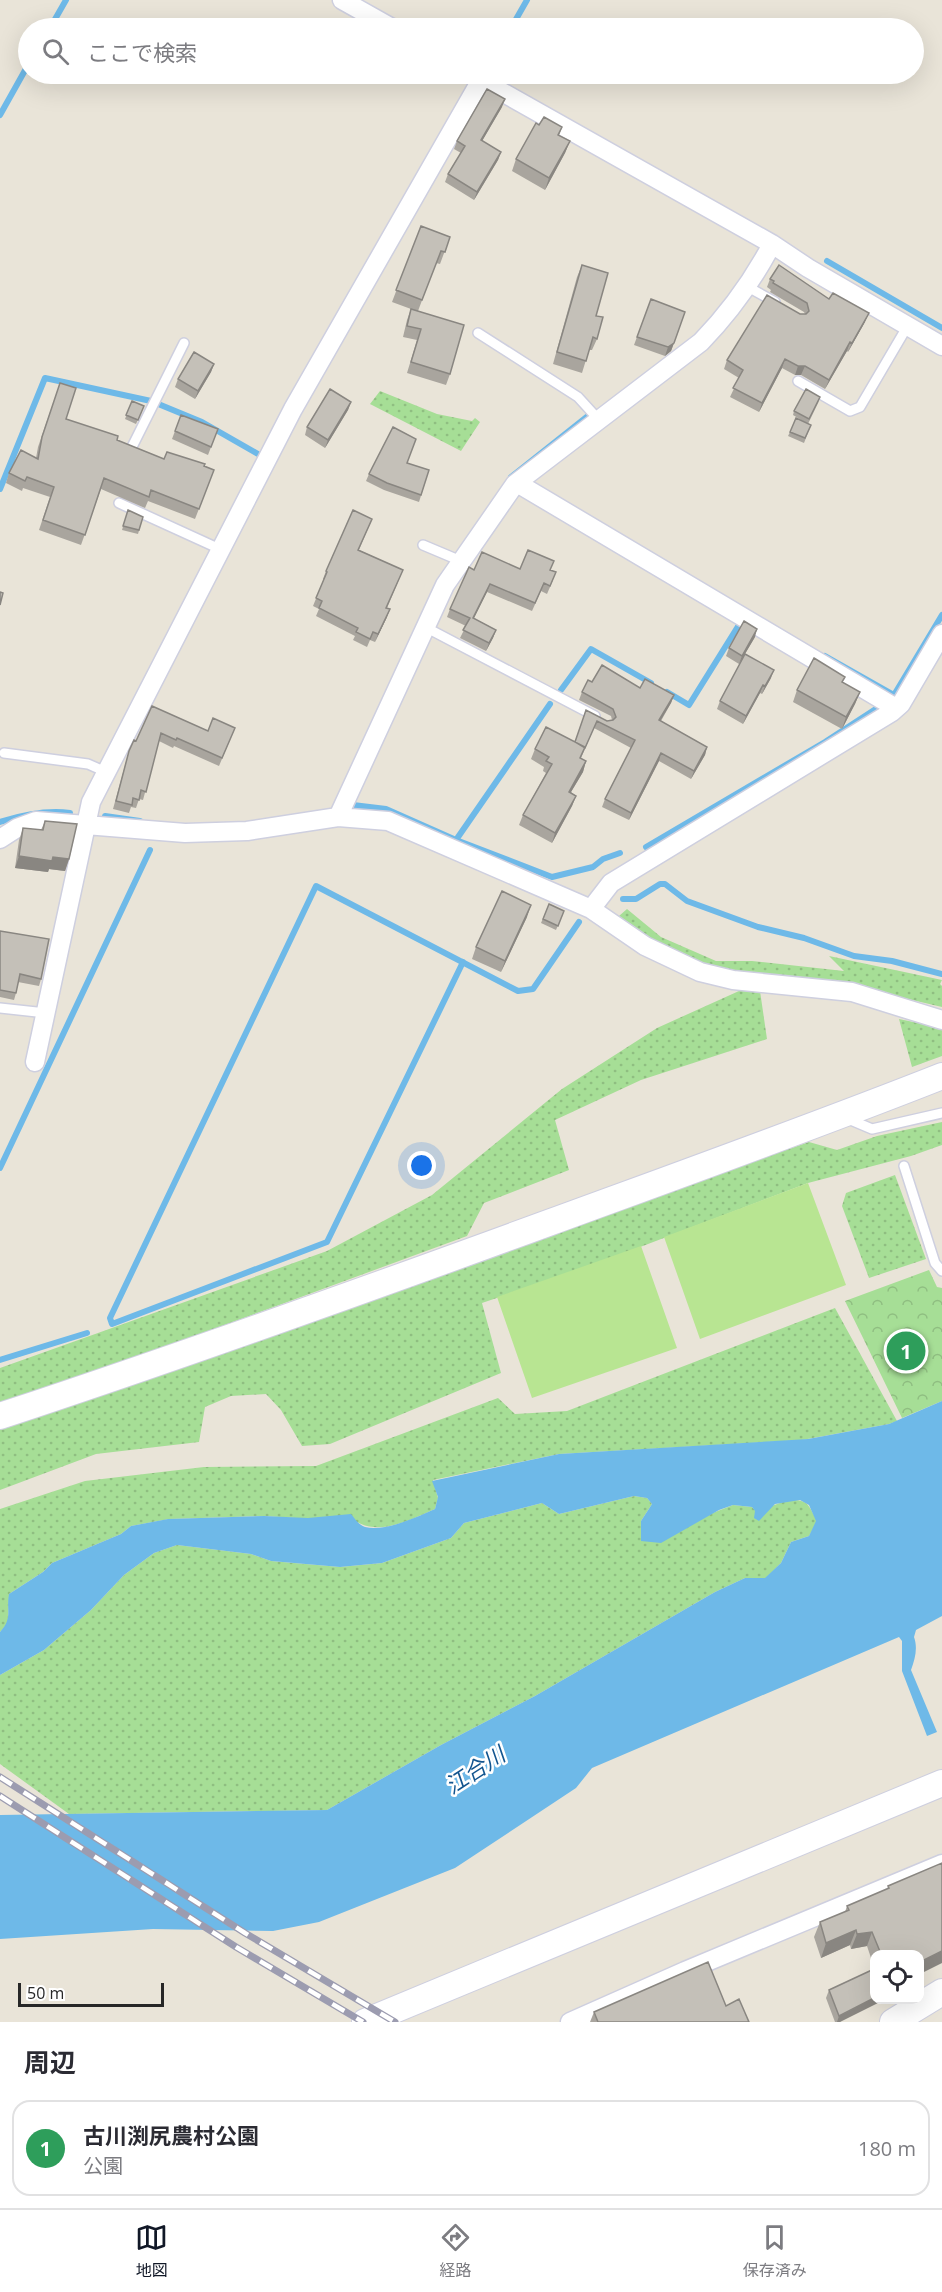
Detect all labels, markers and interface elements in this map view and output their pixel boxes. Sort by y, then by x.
search box [18,18,924,84]
icon: search [39,35,72,68]
text: ここで検索 [87,37,197,67]
your location [407,1151,436,1180]
pin: 1 [886,1328,926,1374]
water label: 江合川 [439,1738,512,1800]
map controls [870,1950,924,2004]
button: locate [870,1950,924,2004]
scale bar [18,1980,164,2008]
text: 50 m [27,1982,64,2004]
text: 周辺 [24,2044,76,2080]
text: 古川渕尻農村公園 [83,2120,259,2150]
text: 1 [40,2135,51,2162]
text: 180 m [858,2135,916,2162]
text: 公園 [83,2152,123,2179]
tab: 地図 [135,2221,168,2281]
tab: 経路 [439,2221,472,2281]
tab: 保存済み [743,2221,807,2281]

